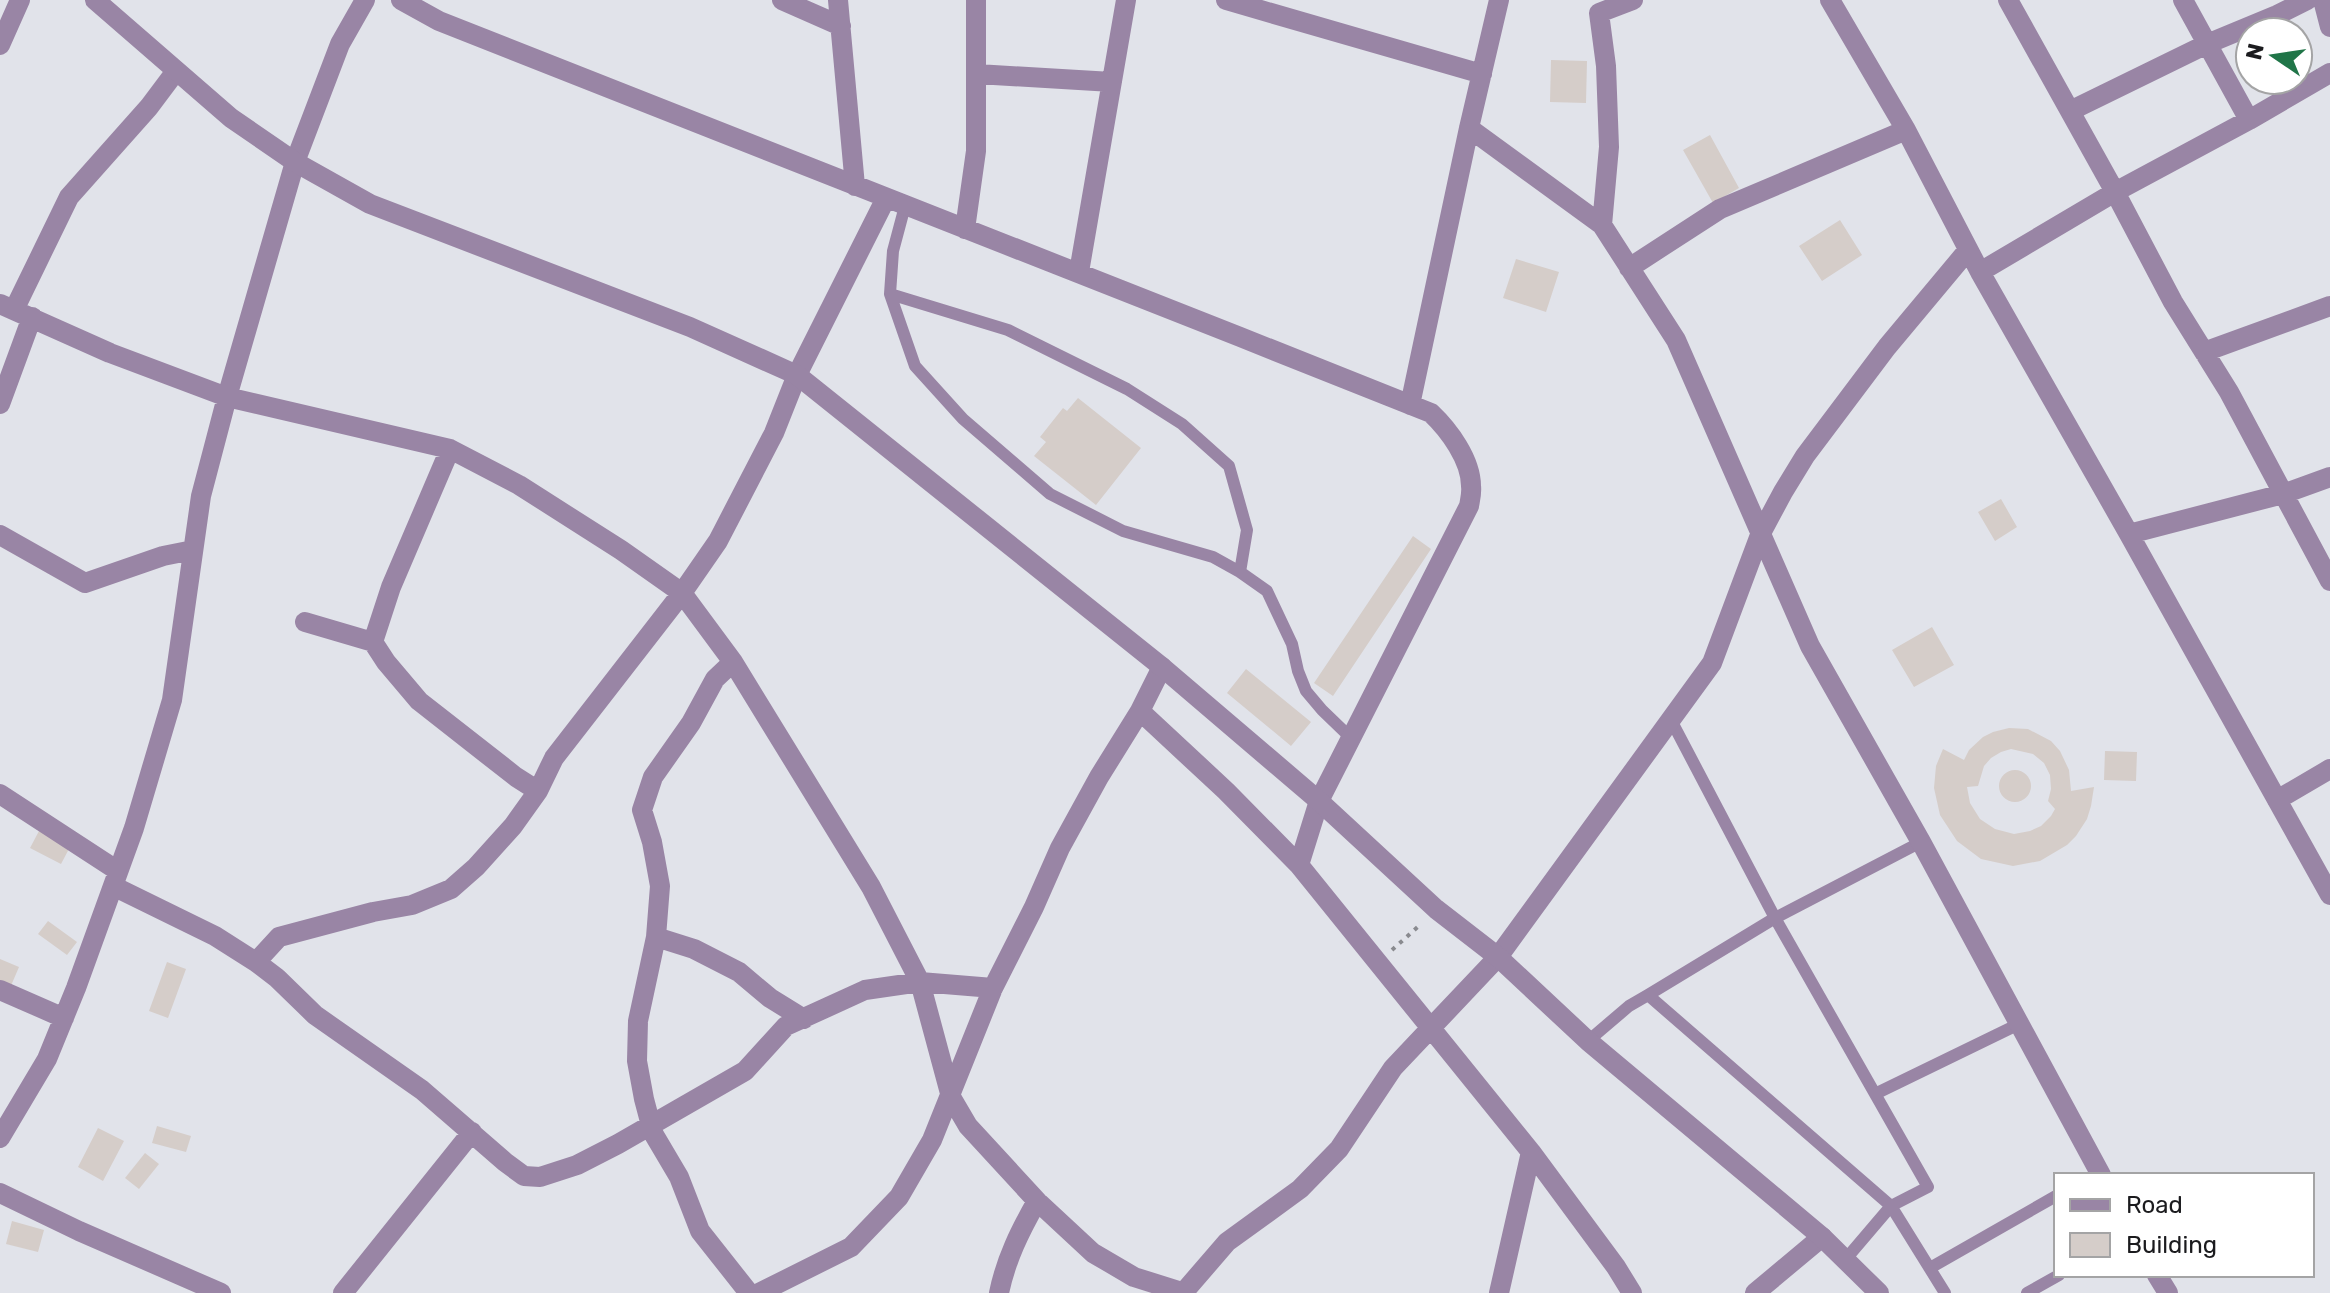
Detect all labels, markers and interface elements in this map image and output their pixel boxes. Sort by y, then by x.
north arrow [2234,16,2314,96]
text: N [2240,41,2270,62]
legend [2054,1173,2314,1277]
text: Road [2126,1191,2183,1219]
text: Building [2126,1231,2217,1259]

